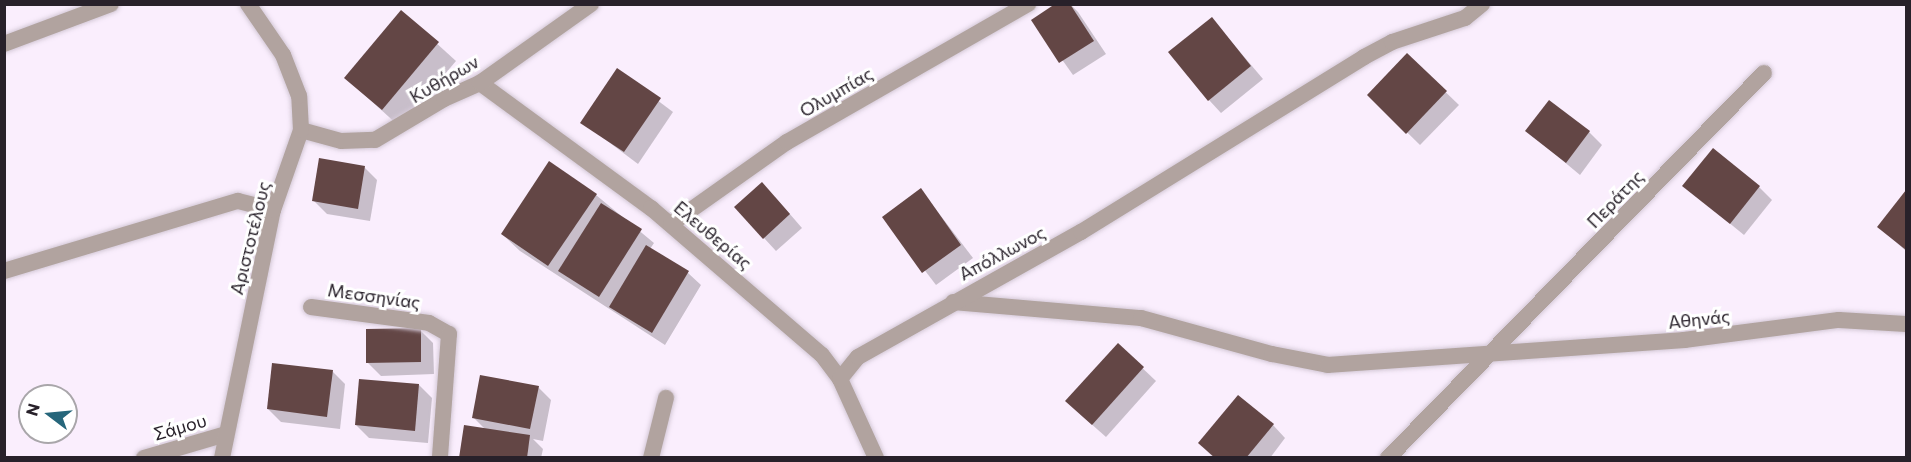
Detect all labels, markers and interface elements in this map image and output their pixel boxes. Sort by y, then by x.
street label: Κυθήρων [406,51,482,107]
street label: Ολυμπίας [796,63,876,121]
street label: Περάτης [1582,166,1648,232]
street label: Αριστοτέλους [226,179,274,297]
street label: Ελευθερίας [670,196,756,274]
street label: Απόλλωνος [955,221,1049,285]
street label: Μεσσηνίας [326,279,422,313]
street label: Αθηνάς [1667,305,1731,333]
north arrow [18,384,78,444]
text: N [21,401,43,418]
street label: Σάμου [151,409,209,445]

